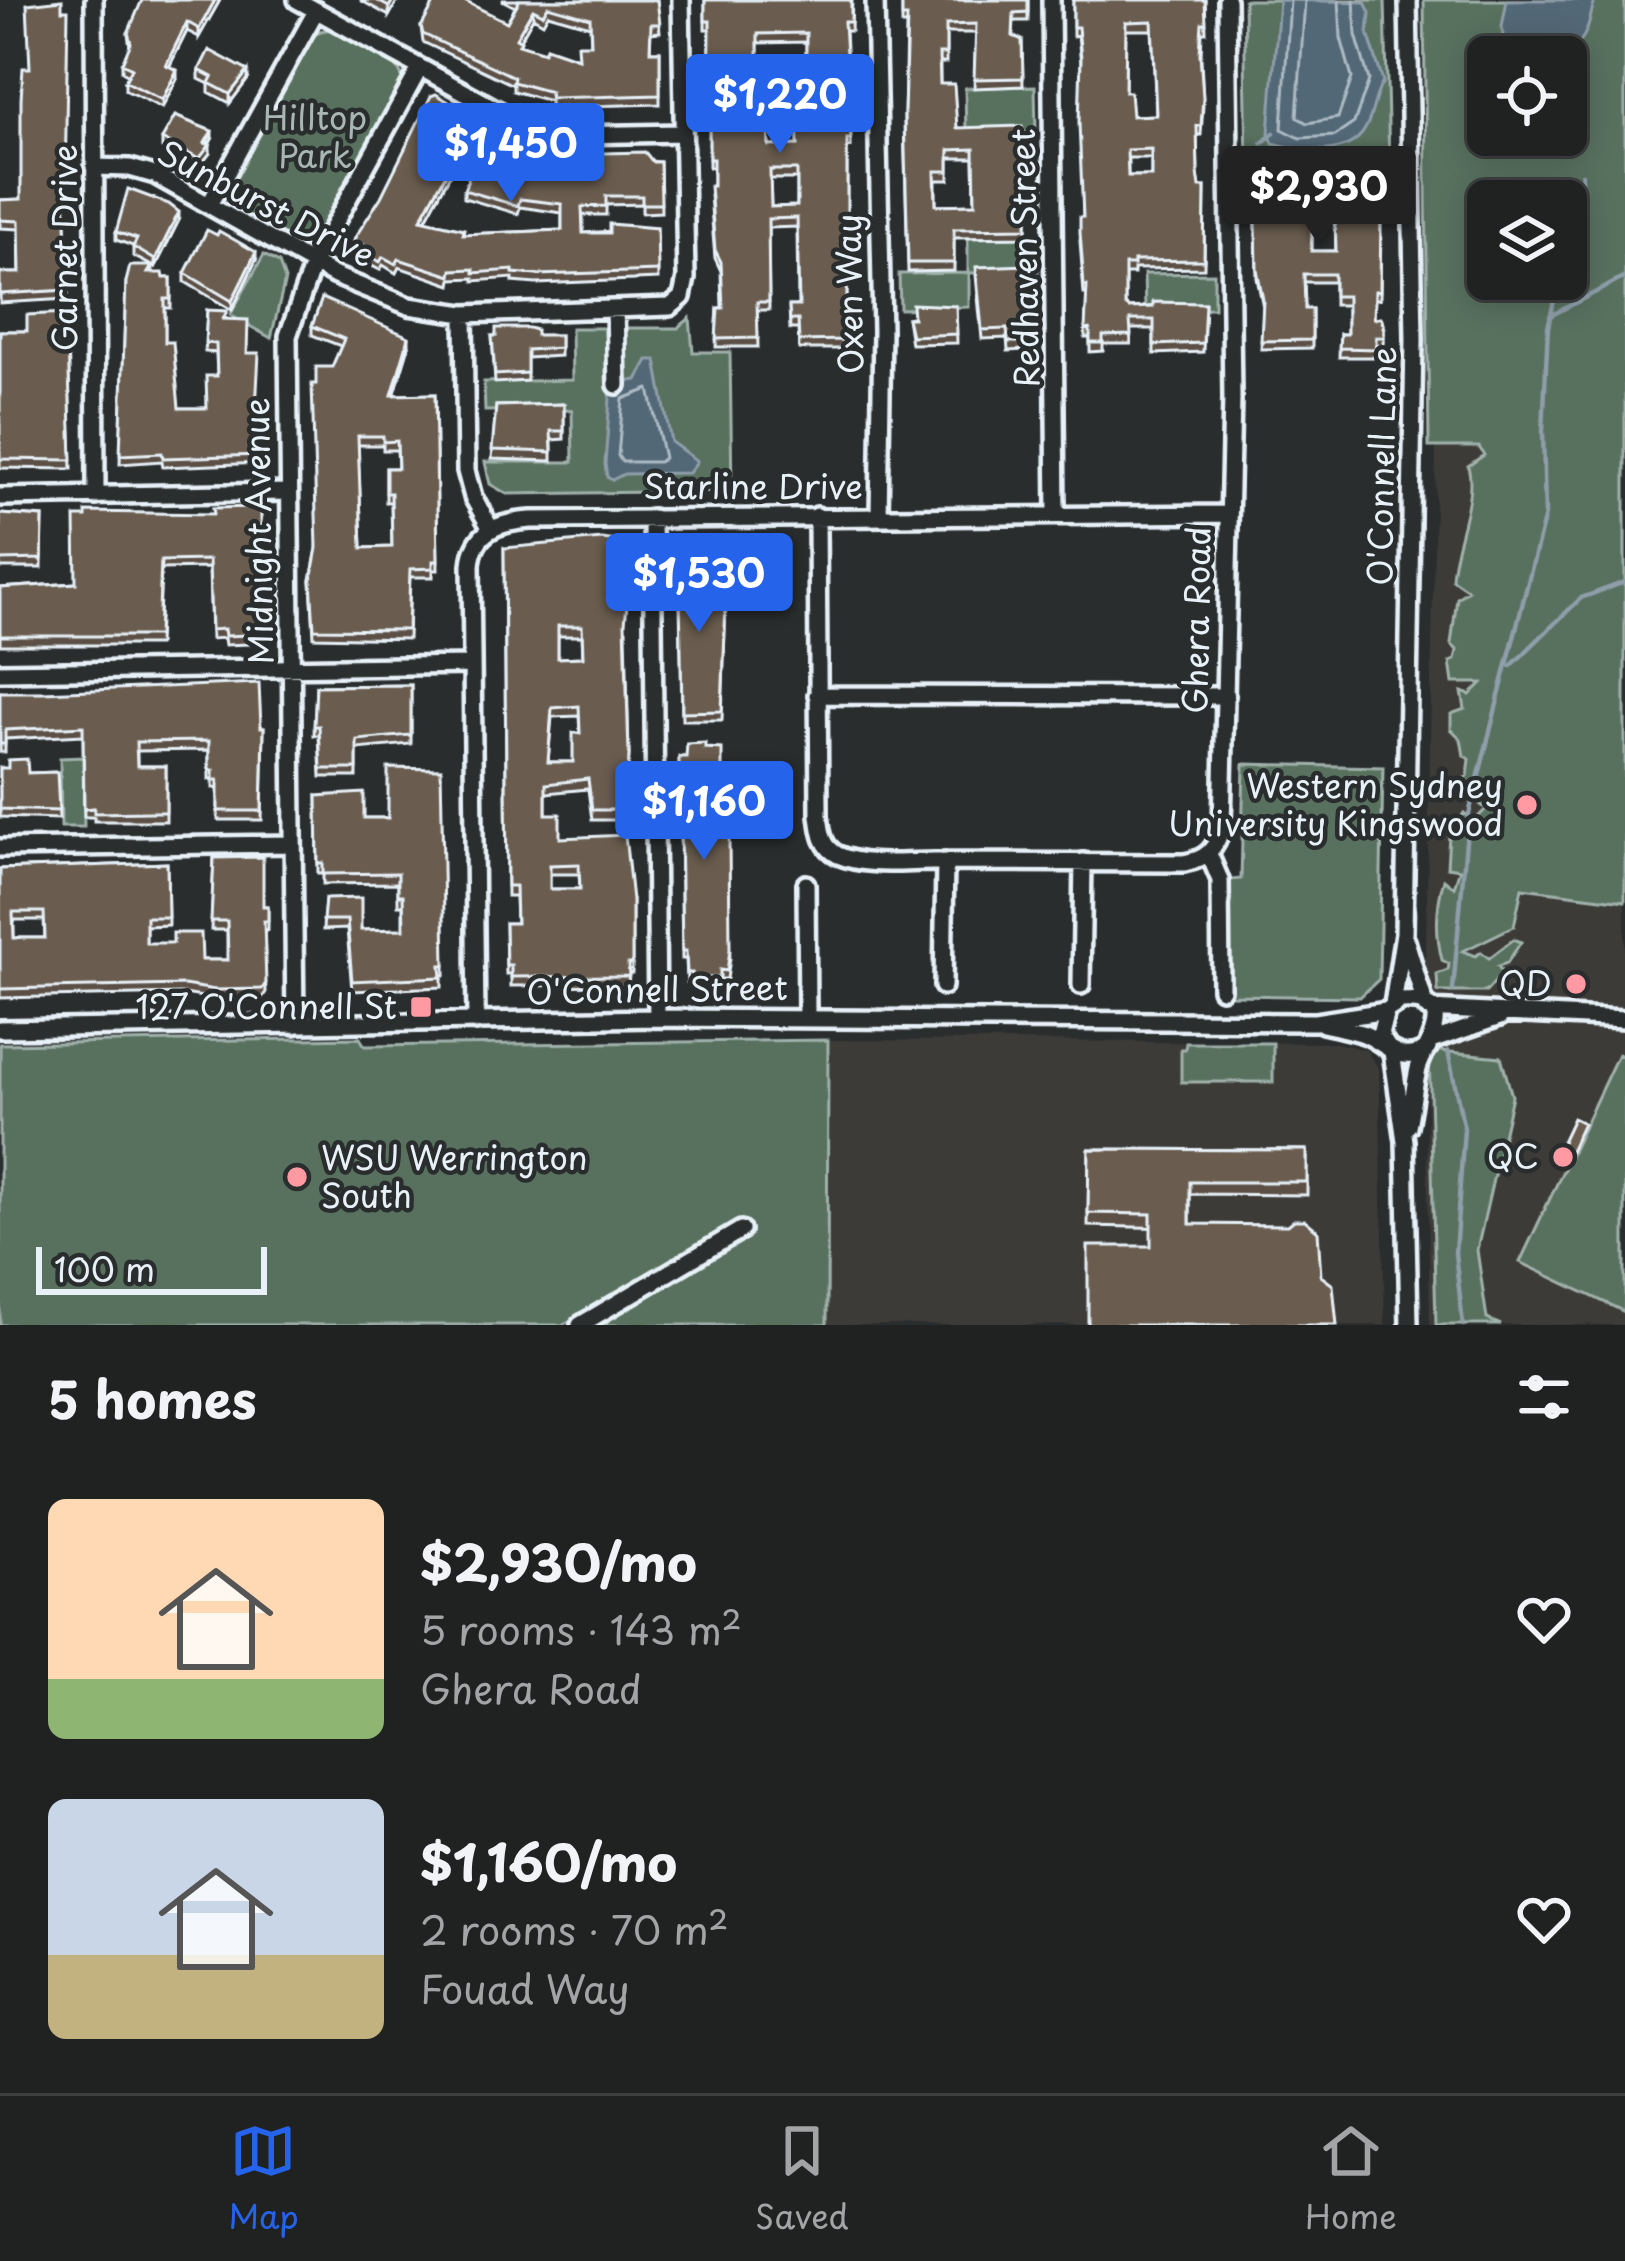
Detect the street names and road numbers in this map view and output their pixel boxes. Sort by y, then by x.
street label: Sunburst Drive [150,126,384,279]
street label: Redhaven Street [996,128,1050,388]
street label: Garnet Drive [38,145,88,351]
street label: Oxen Way [822,213,874,375]
street label: O'Connell Lane [1353,346,1407,586]
street label: Midnight Avenue [230,397,284,665]
street label: Starline Drive [643,460,863,510]
street label: Ghera Road [1168,526,1222,714]
street label: O'Connell Street [526,961,788,1015]

